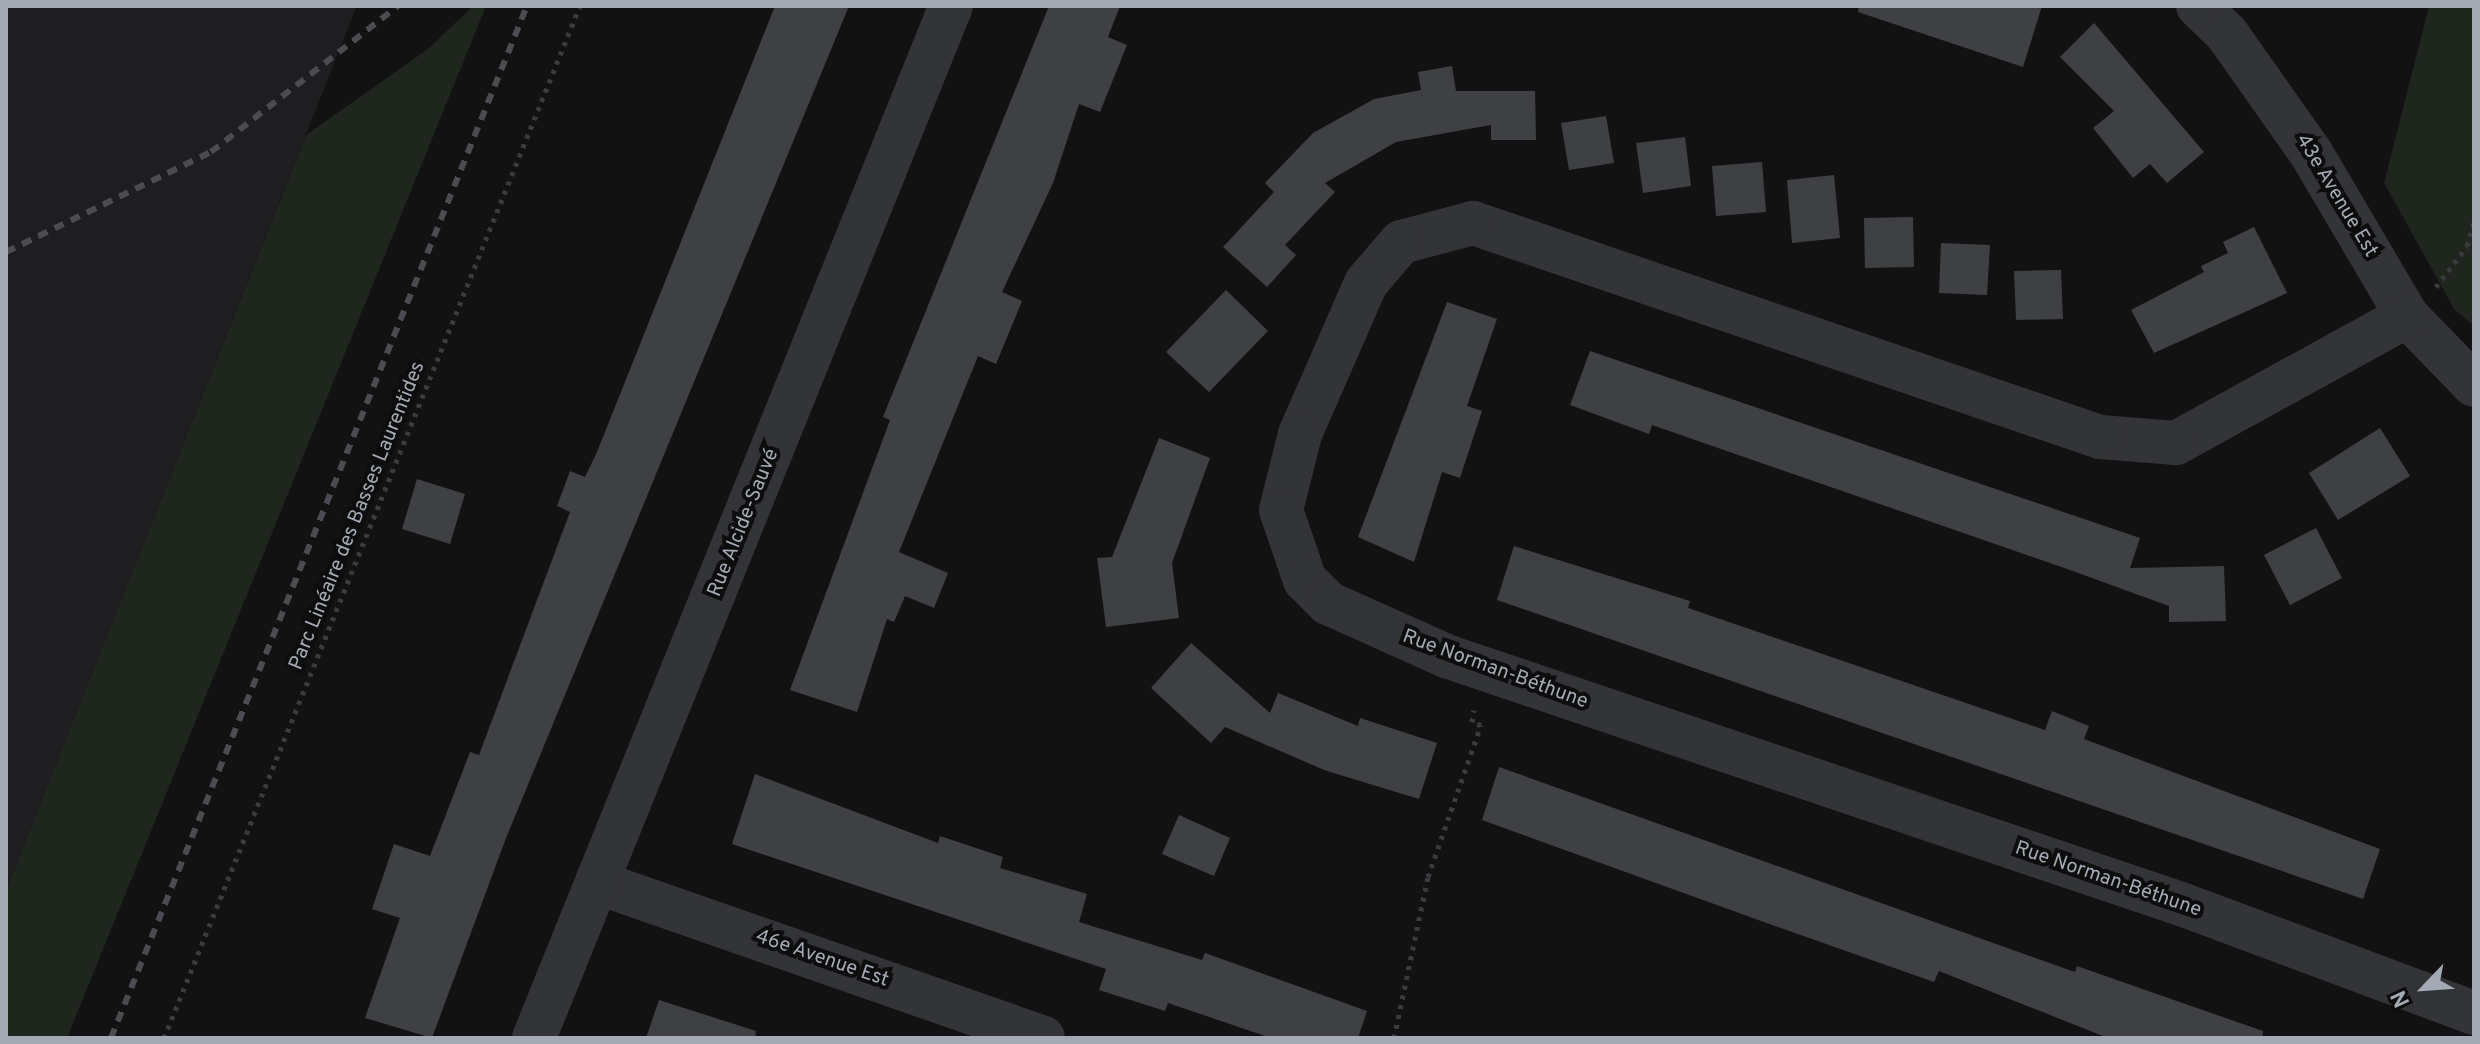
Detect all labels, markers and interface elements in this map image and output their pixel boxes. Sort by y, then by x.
street label: 43e Avenue Est [2290,130,2382,262]
street label: Parc Linéaire des Basses Laurentides [285,358,431,674]
street label: Rue Alcide-Sauvé [703,445,785,601]
street label: Rue Norman-Béthune [1399,625,1591,715]
street label: Rue Norman-Béthune [2012,837,2204,923]
street label: 46e Avenue Est [752,925,892,993]
north arrow [2384,948,2464,1028]
text: N [2386,985,2417,1011]

